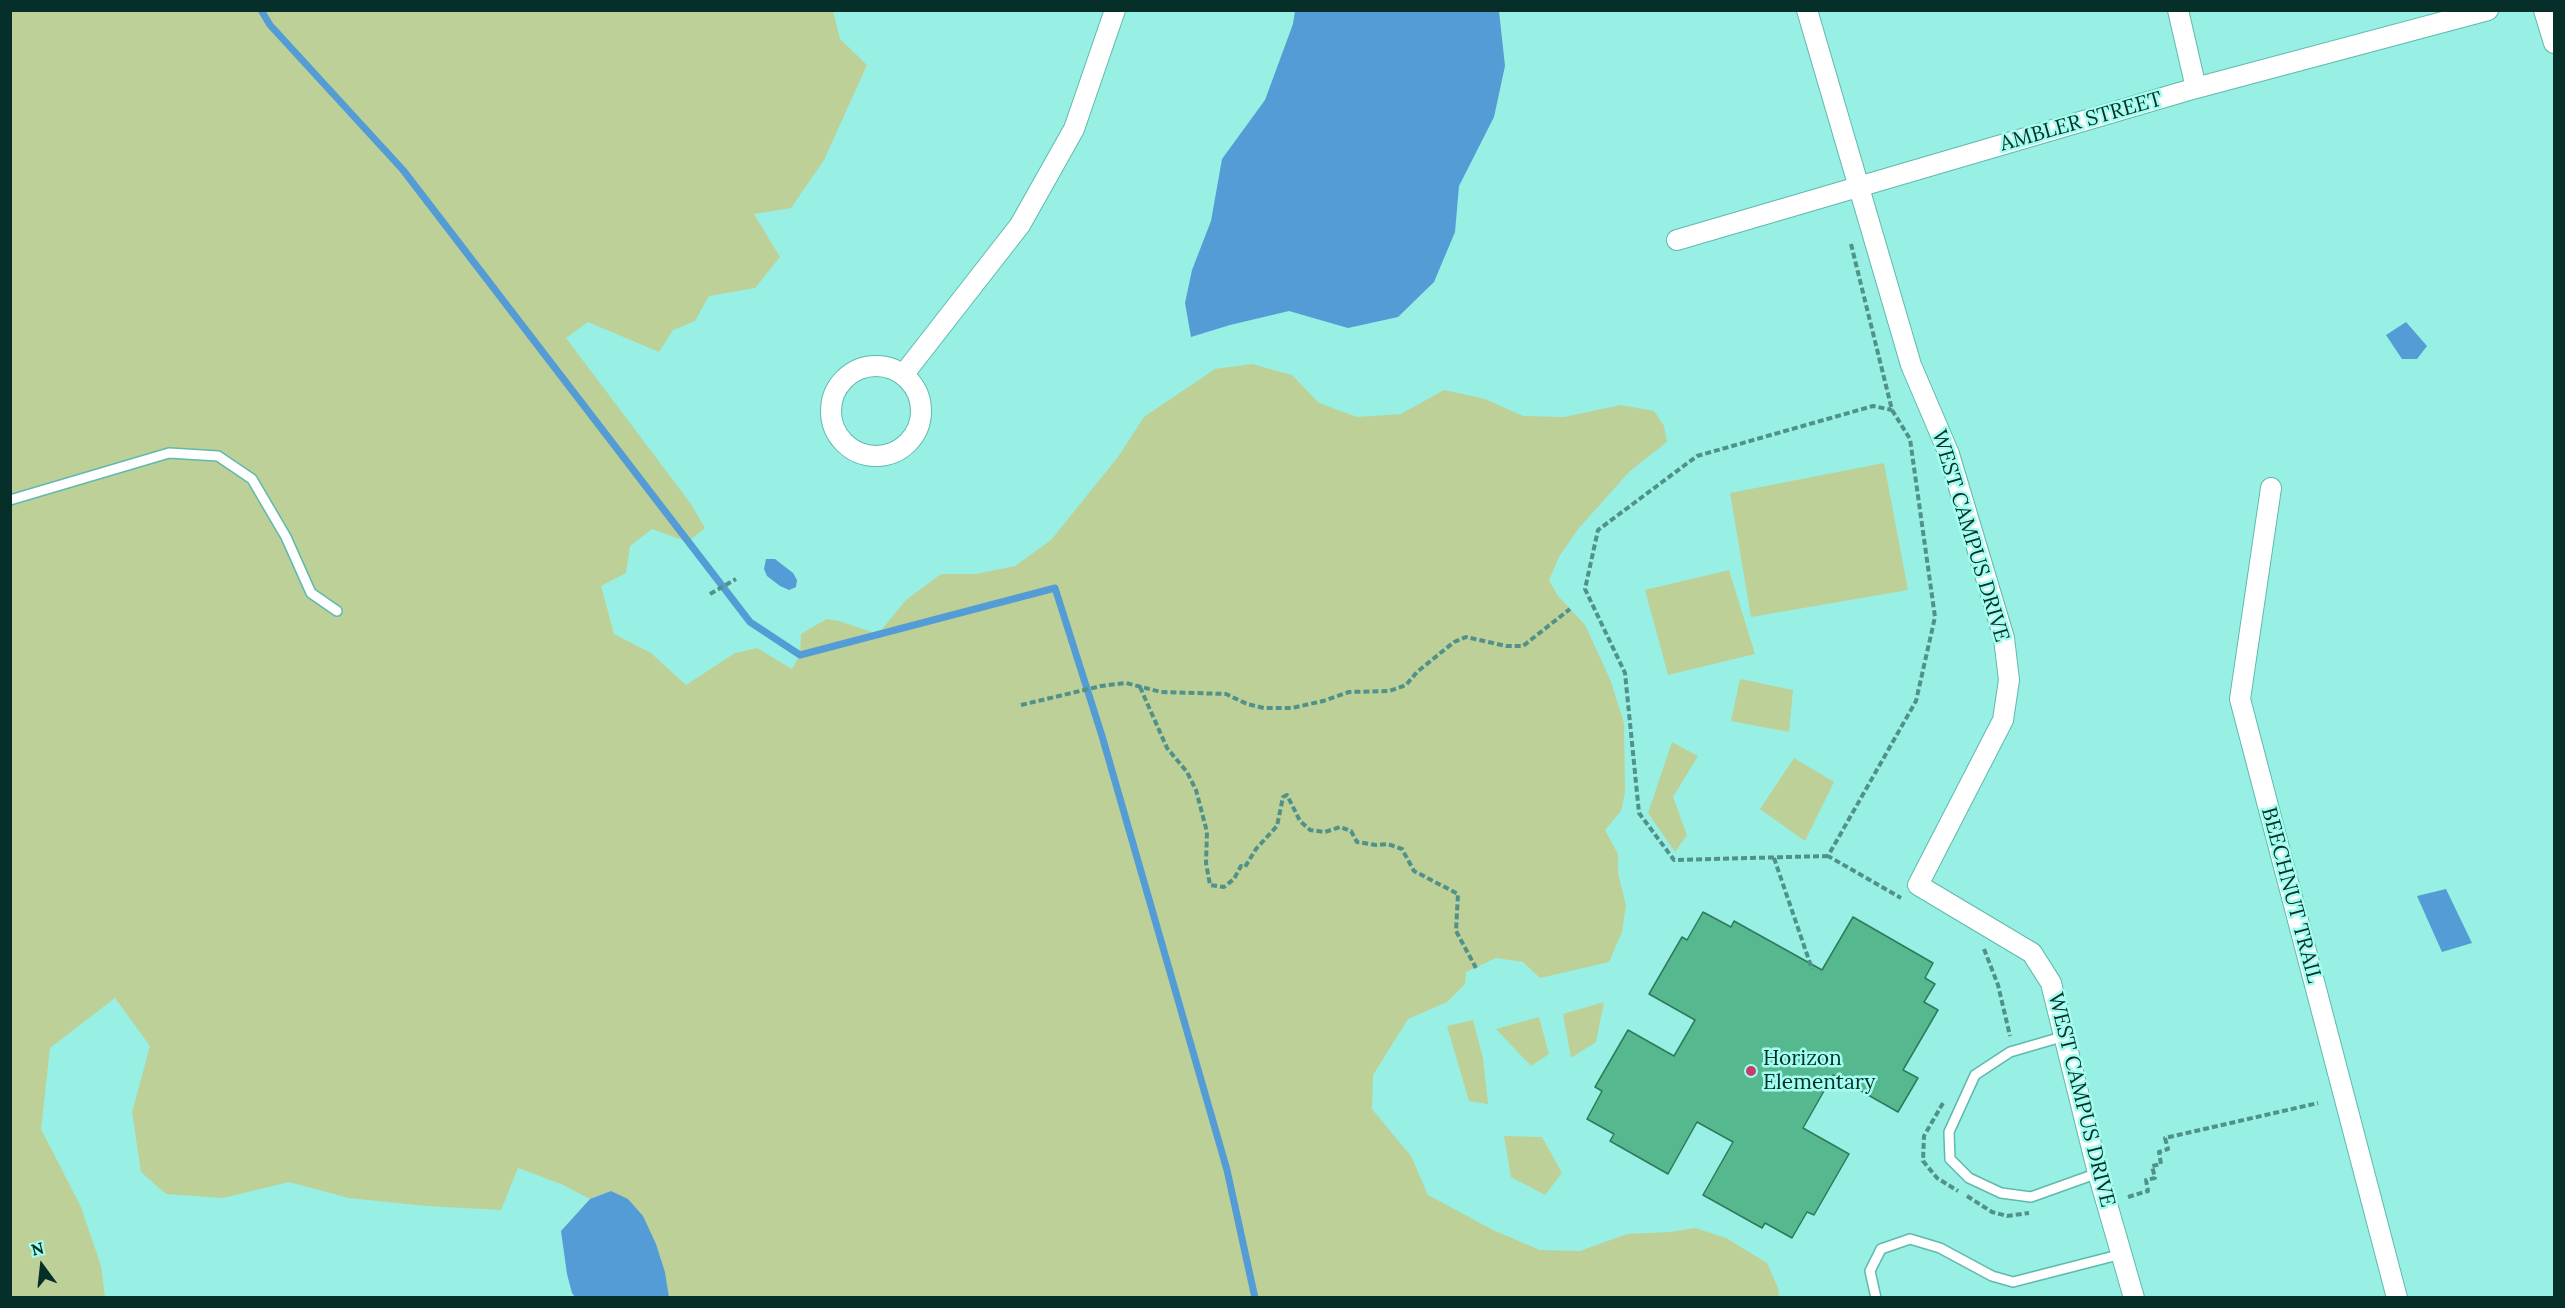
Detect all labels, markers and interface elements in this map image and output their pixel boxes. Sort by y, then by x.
street label: AMBLER STREET [1997,87,2165,157]
street label: WEST CAMPUS DRIVE [1926,427,2014,645]
street label: BEECHNUT TRAIL [2255,804,2327,986]
street label: WEST CAMPUS DRIVE [2042,990,2120,1210]
place label: Horizon Elementary [1763,1046,1875,1096]
marker: Horizon Elementary [1744,1064,1758,1078]
north arrow [12,1236,72,1296]
text: N [29,1237,46,1260]

